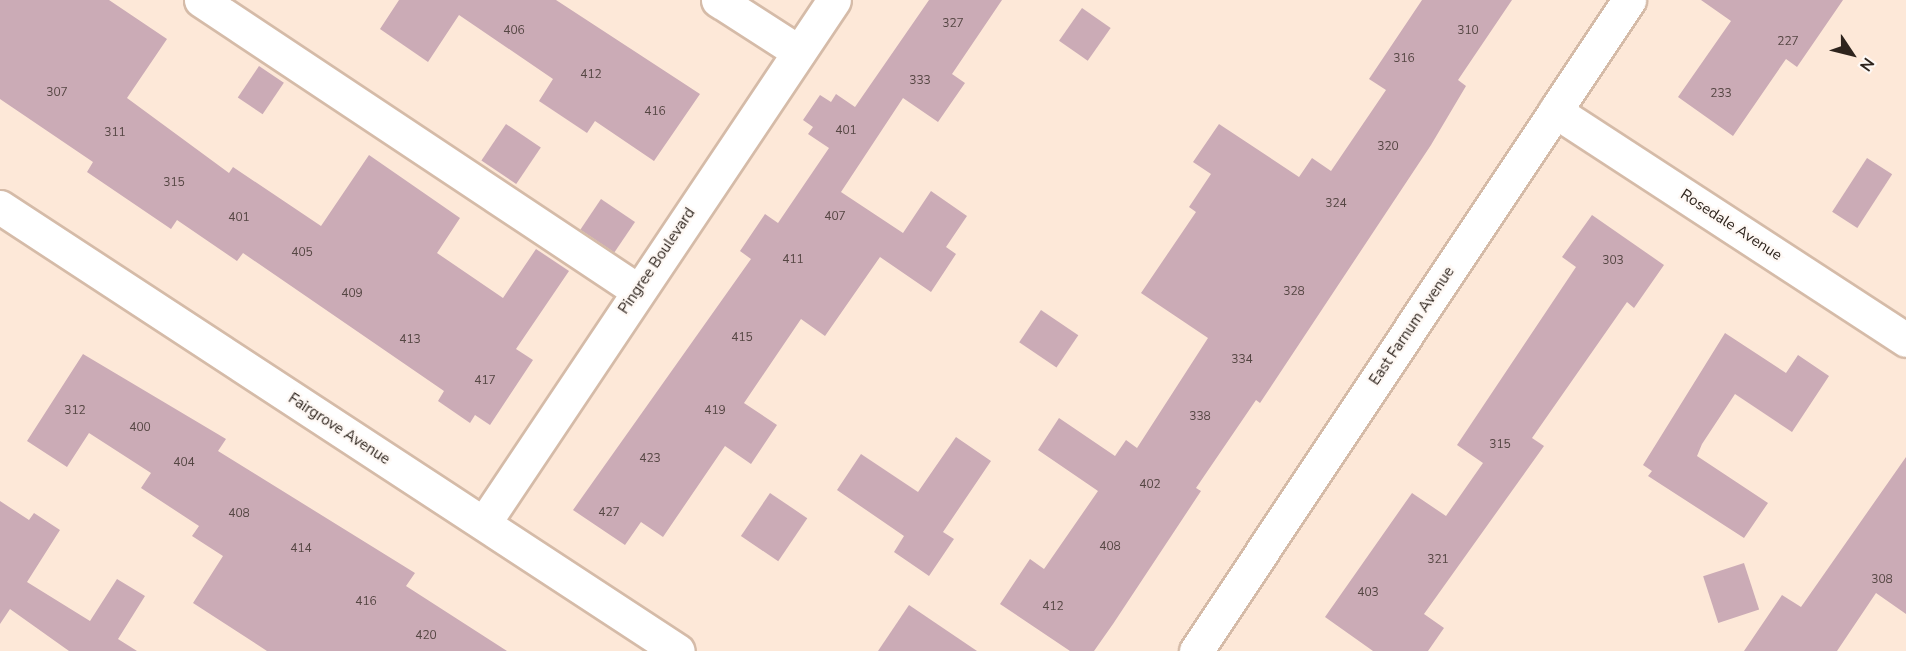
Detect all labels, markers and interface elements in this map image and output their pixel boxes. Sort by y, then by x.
house number: 327 [942,17,964,31]
house number: 406 [503,24,525,38]
house number: 310 [1457,24,1479,38]
north arrow [1822,24,1882,84]
house number: 227 [1777,35,1799,49]
house number: 316 [1393,52,1415,66]
text: N [1854,53,1879,76]
house number: 412 [580,68,602,82]
house number: 333 [909,74,931,88]
house number: 307 [46,86,68,100]
house number: 233 [1710,87,1732,101]
house number: 416 [644,105,666,119]
house number: 401 [835,124,857,138]
house number: 311 [104,126,126,140]
house number: 320 [1377,140,1399,154]
house number: 315 [163,176,185,190]
street label: Rosedale Avenue [1677,185,1785,265]
house number: 324 [1325,197,1347,211]
street label: Pingree Boulevard [615,205,699,317]
house number: 407 [824,210,846,224]
house number: 401 [228,211,250,225]
house number: 405 [291,246,313,260]
house number: 411 [782,253,804,267]
house number: 303 [1602,254,1624,268]
street label: East Farnum Avenue [1366,263,1458,389]
house number: 328 [1283,285,1305,299]
house number: 409 [341,287,363,301]
house number: 415 [731,331,753,345]
house number: 413 [399,333,421,347]
house number: 334 [1231,353,1253,367]
house number: 417 [474,374,496,388]
street label: Fairgrove Avenue [285,389,393,469]
house number: 312 [64,404,86,418]
house number: 419 [704,404,726,418]
house number: 338 [1189,410,1211,424]
house number: 400 [129,421,151,435]
house number: 315 [1489,438,1511,452]
house number: 423 [639,452,661,466]
house number: 404 [173,456,195,470]
house number: 402 [1139,478,1161,492]
house number: 427 [598,506,620,520]
house number: 408 [228,507,250,521]
house number: 408 [1099,540,1121,554]
house number: 414 [290,542,312,556]
house number: 321 [1427,553,1449,567]
house number: 308 [1871,573,1893,587]
house number: 403 [1357,586,1379,600]
house number: 416 [355,595,377,609]
house number: 412 [1042,600,1064,614]
house number: 420 [415,629,437,643]

